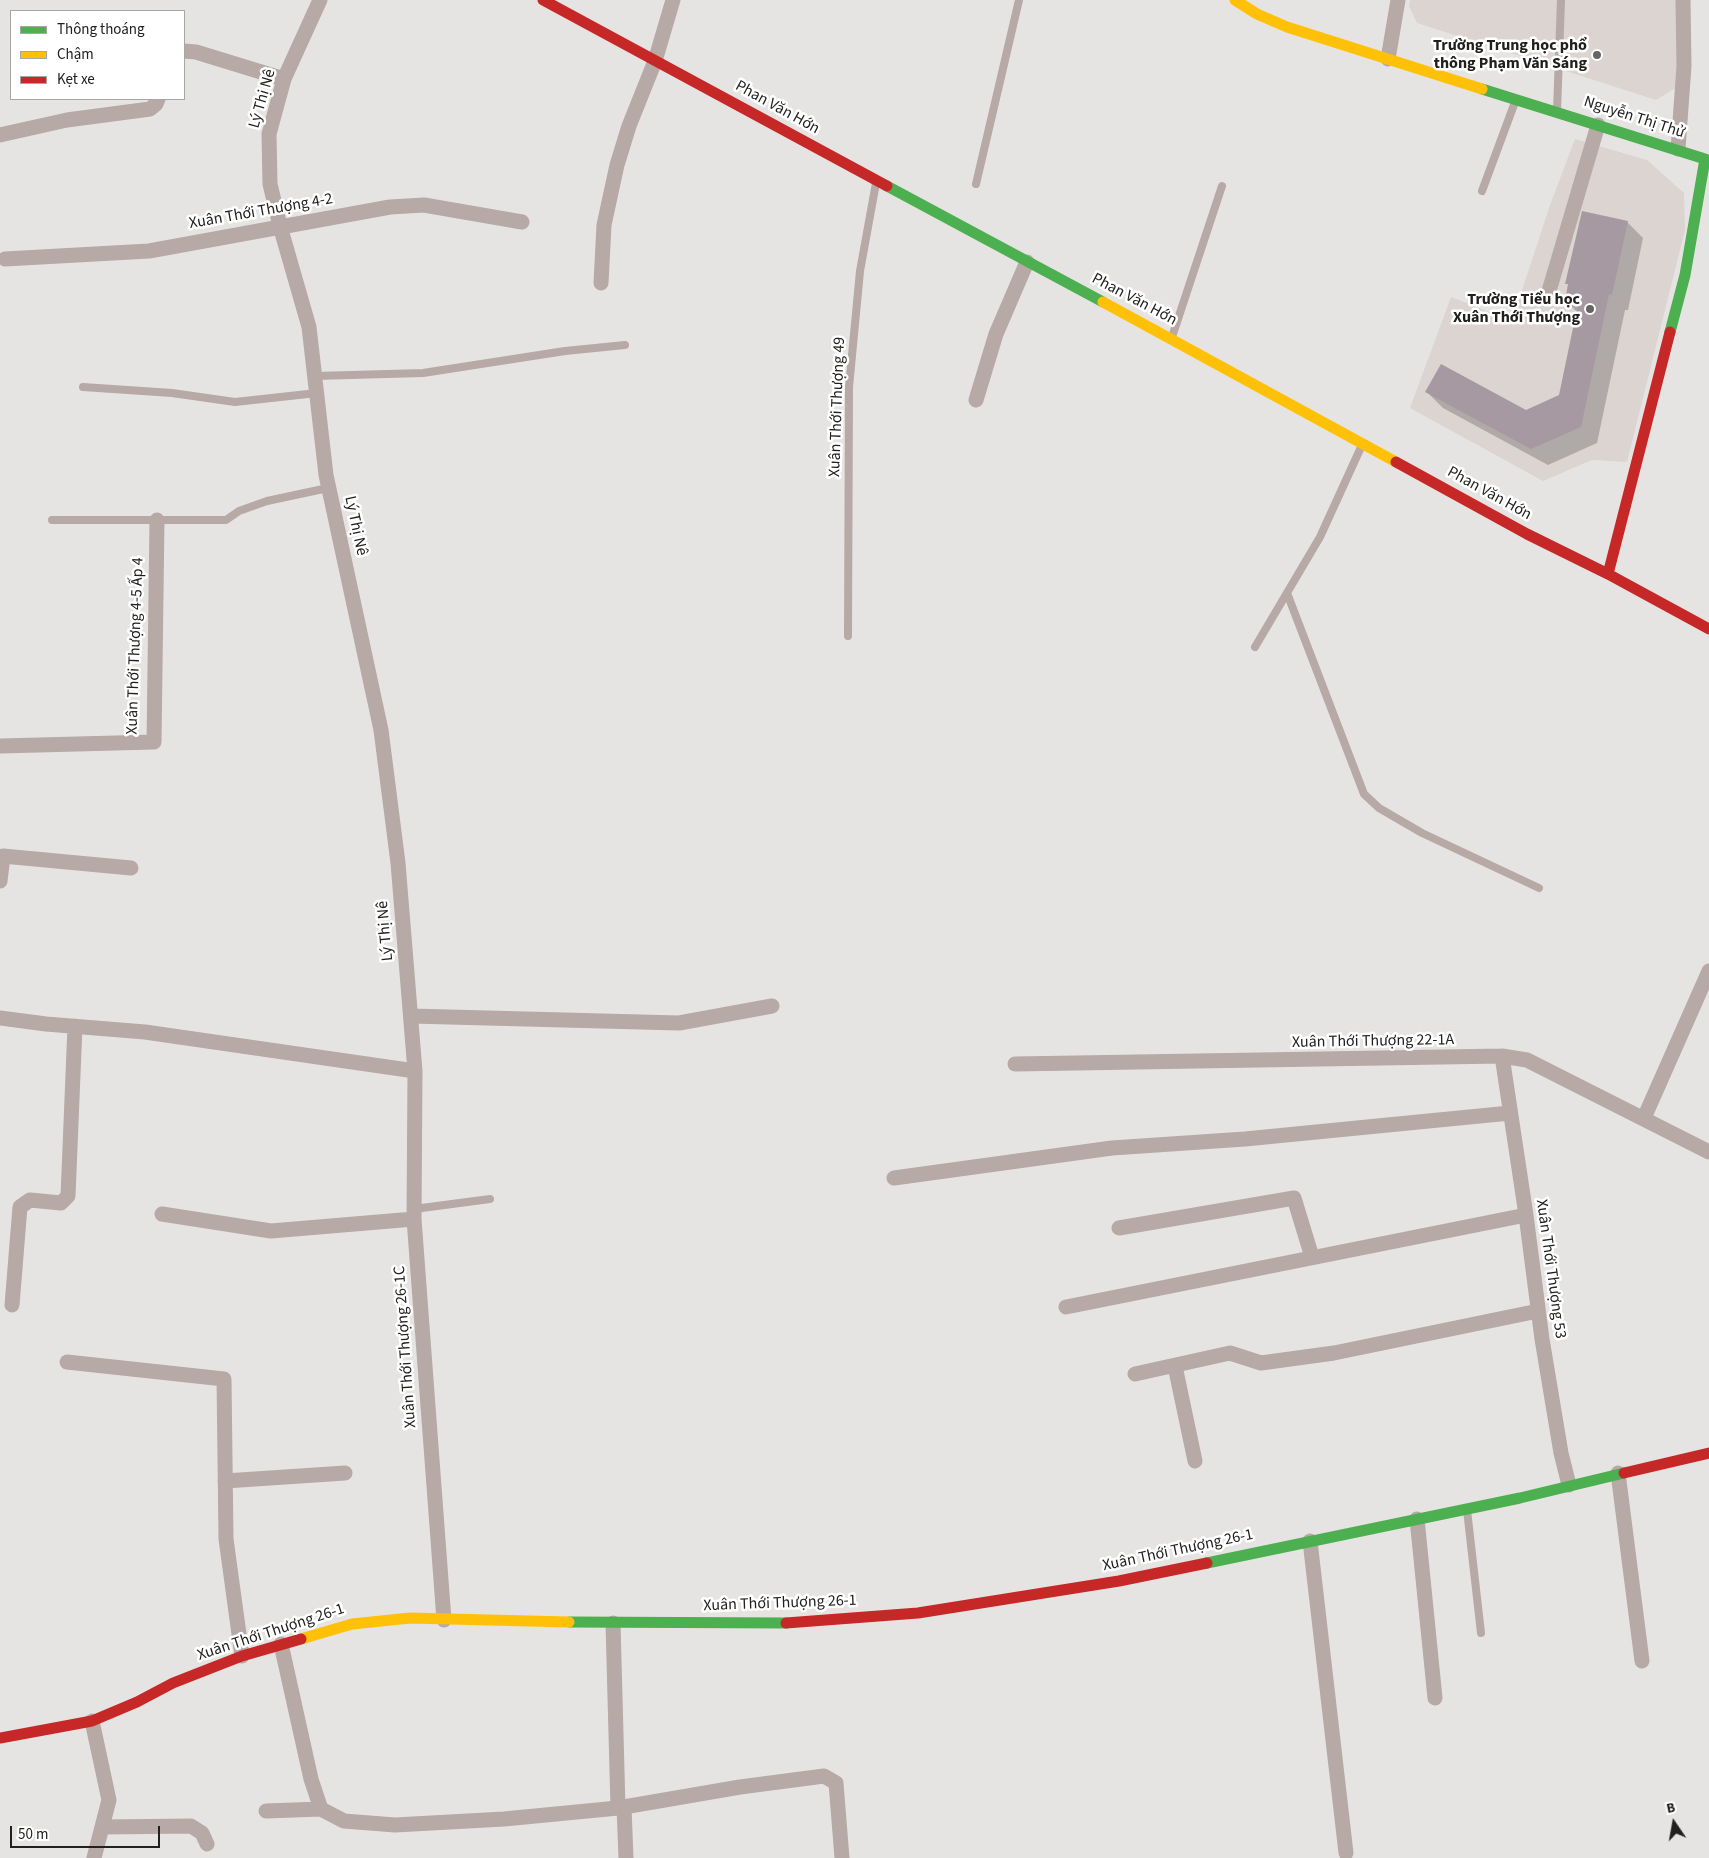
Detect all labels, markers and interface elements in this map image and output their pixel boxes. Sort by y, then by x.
legend [10,10,185,100]
text: Thông thoáng [57,19,145,40]
place label: Trường Trung học phổ thông Phạm Văn Sáng [1433,36,1587,74]
text: Chậm [57,44,94,65]
marker: Trường Trung học phổ thông Phạm Văn Sáng [1591,49,1603,61]
street label: Lý Thị Nê [245,67,281,131]
text: Kẹt xe [57,69,95,90]
street label: Phan Văn Hớn [731,77,823,139]
street label: Nguyễn Thị Thử [1581,93,1687,143]
street label: Xuân Thới Thượng 4-2 [188,190,334,234]
street label: Phan Văn Hớn [1088,270,1180,330]
place label: Trường Tiểu học Xuân Thới Thượng [1453,290,1580,328]
marker: Trường Tiểu học Xuân Thới Thượng [1584,303,1596,315]
street label: Xuân Thới Thượng 49 [826,336,850,478]
street label: Phan Văn Hớn [1443,463,1535,525]
street label: Lý Thị Nê [339,494,371,558]
street label: Xuân Thới Thượng 4-5 Ấp 4 [123,557,149,735]
street label: Lý Thị Nê [374,900,398,962]
street label: Xuân Thới Thượng 22-1A [1292,1031,1454,1053]
street label: Xuân Thới Thượng 53 [1531,1198,1569,1340]
street label: Xuân Thới Thượng 26-1C [391,1265,421,1429]
street label: Xuân Thới Thượng 26-1 [1101,1526,1255,1576]
street label: Xuân Thới Thượng 26-1 [703,1592,857,1616]
street label: Xuân Thới Thượng 26-1 [195,1600,347,1666]
north arrow [1649,1798,1699,1848]
text: B [1665,1798,1677,1819]
scale bar [12,1816,162,1848]
text: 50 m [18,1824,48,1845]

